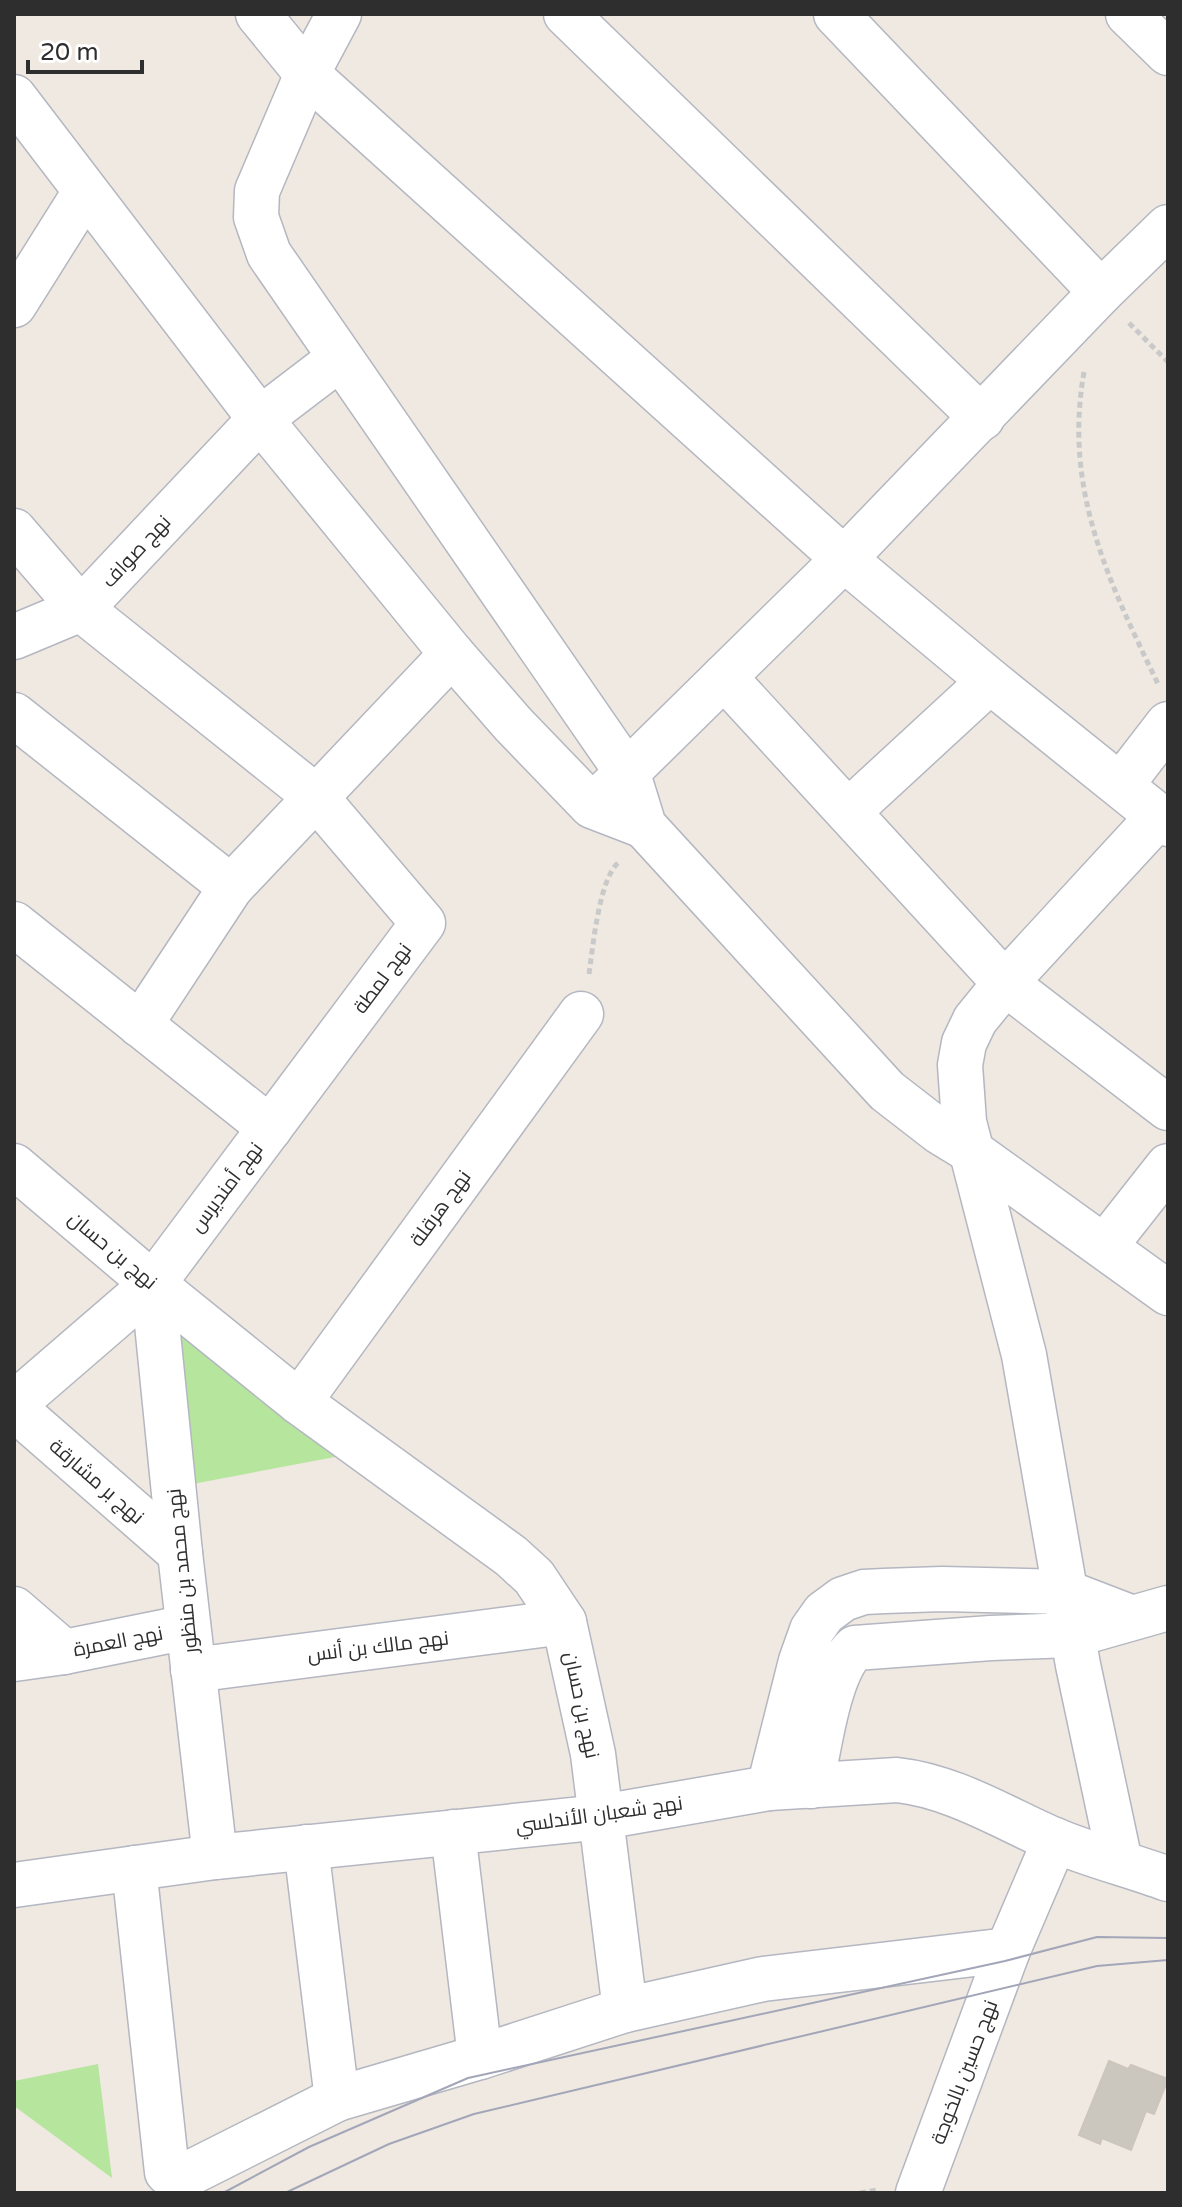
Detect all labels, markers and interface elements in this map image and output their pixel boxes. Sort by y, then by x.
scale bar [28,24,142,74]
text: 20 m [40,38,98,67]
street label: نهج صواف [97,510,177,594]
street label: نهج لمطة [349,939,418,1019]
street label: نهج أمنديرس [184,1137,269,1238]
street label: نهج هرقلة [405,1166,477,1252]
street label: نهج بن حسان [63,1207,162,1296]
street label: نهج بر مشارقة [43,1434,149,1530]
street label: نهج محمد بن منظور [162,1487,205,1656]
street label: نهج العمرة [71,1622,165,1663]
street label: نهج مالك بن أنس [306,1625,450,1669]
street label: نهج بن حسان [557,1650,604,1761]
street label: نهج شعبان الأندلسي [514,1791,685,1841]
street label: نهج حسين بالخوجة [926,1997,1004,2148]

